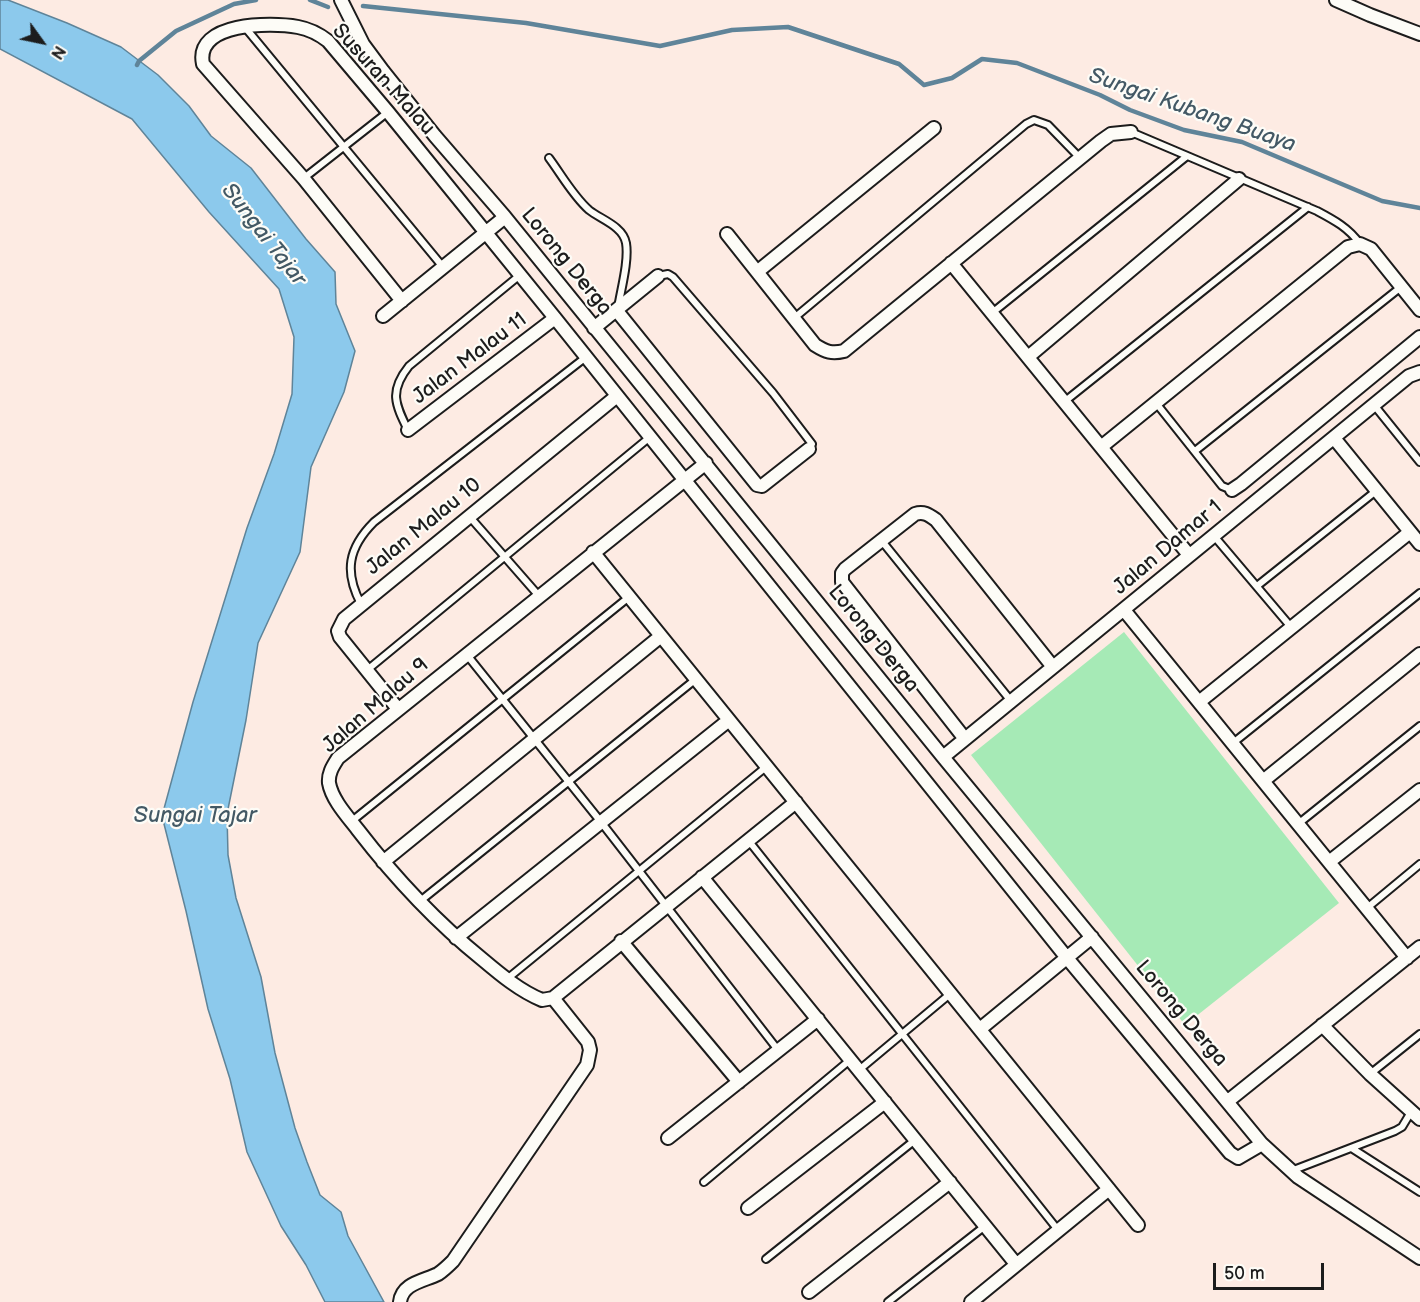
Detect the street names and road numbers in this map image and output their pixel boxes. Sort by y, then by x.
street label: Susuran Malau [326,19,440,141]
street label: Lorong Derga [515,203,617,321]
street label: Jalan Malau 11 [408,308,532,410]
street label: Jalan Malau 10 [361,473,487,581]
street label: Jalan Damar 1 [1109,495,1227,601]
street label: Lorong Derga [822,580,924,698]
street label: Jalan Malau 9 [318,653,434,759]
street label: Lorong Derga [1129,956,1233,1072]

